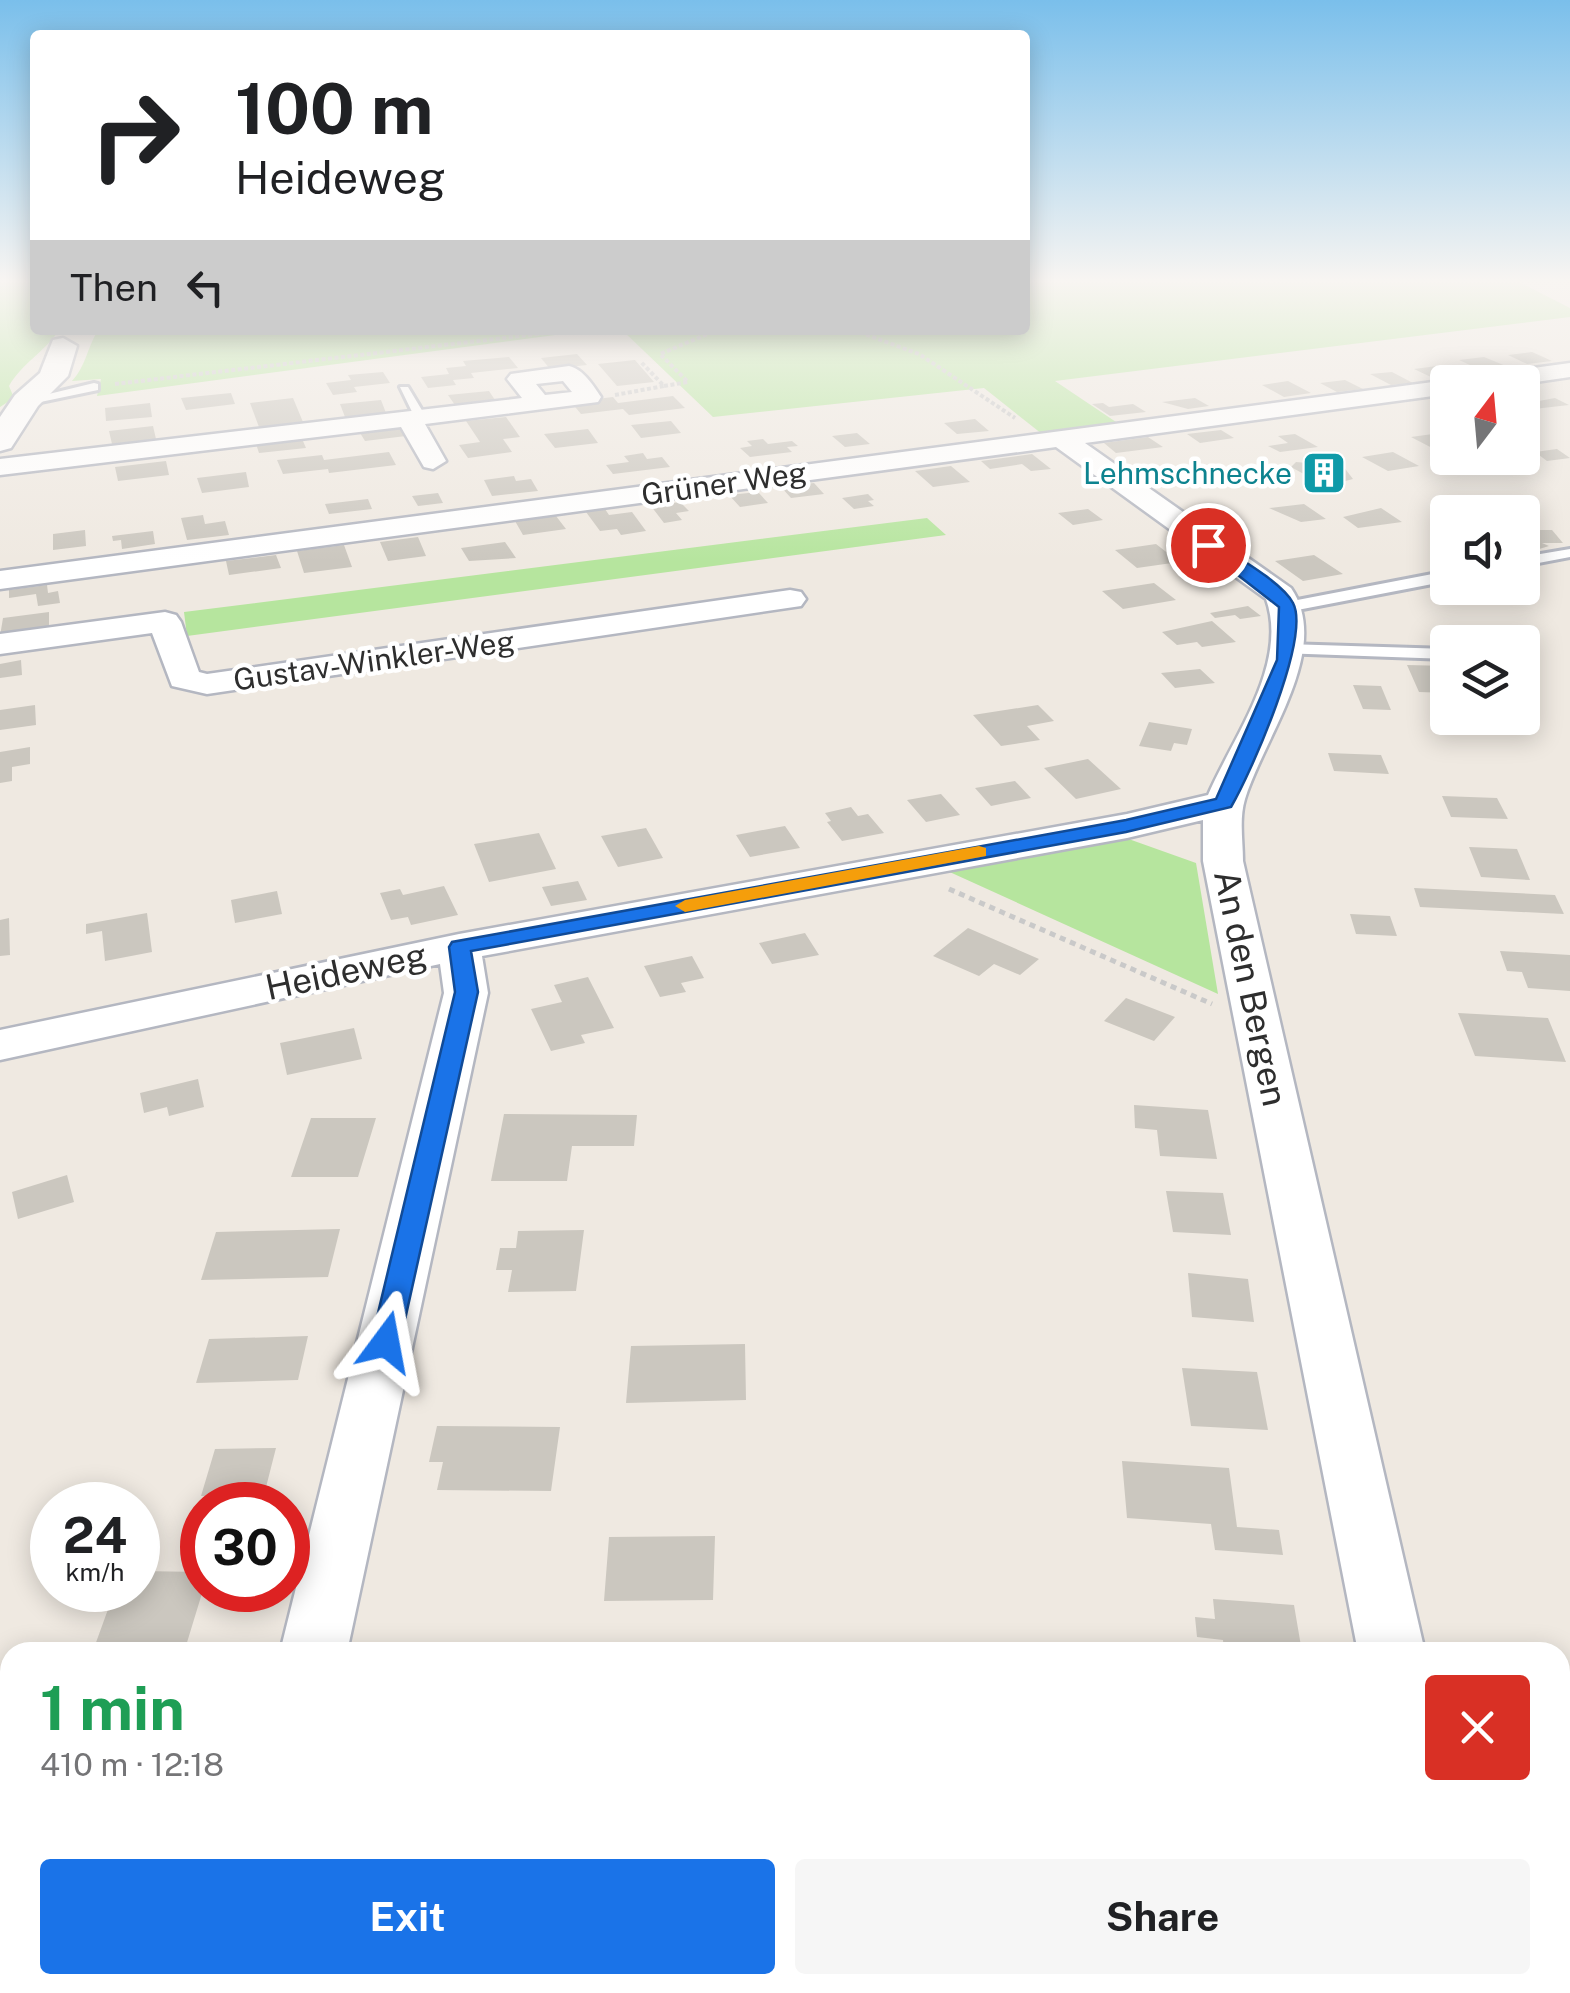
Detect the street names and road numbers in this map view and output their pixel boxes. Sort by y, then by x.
street label: Grüner Weg [639,454,809,512]
street label: Gustav-Winkler-Weg [231,622,517,698]
street label: An den Bergen [1206,866,1296,1110]
street label: Heideweg [262,934,430,1008]

